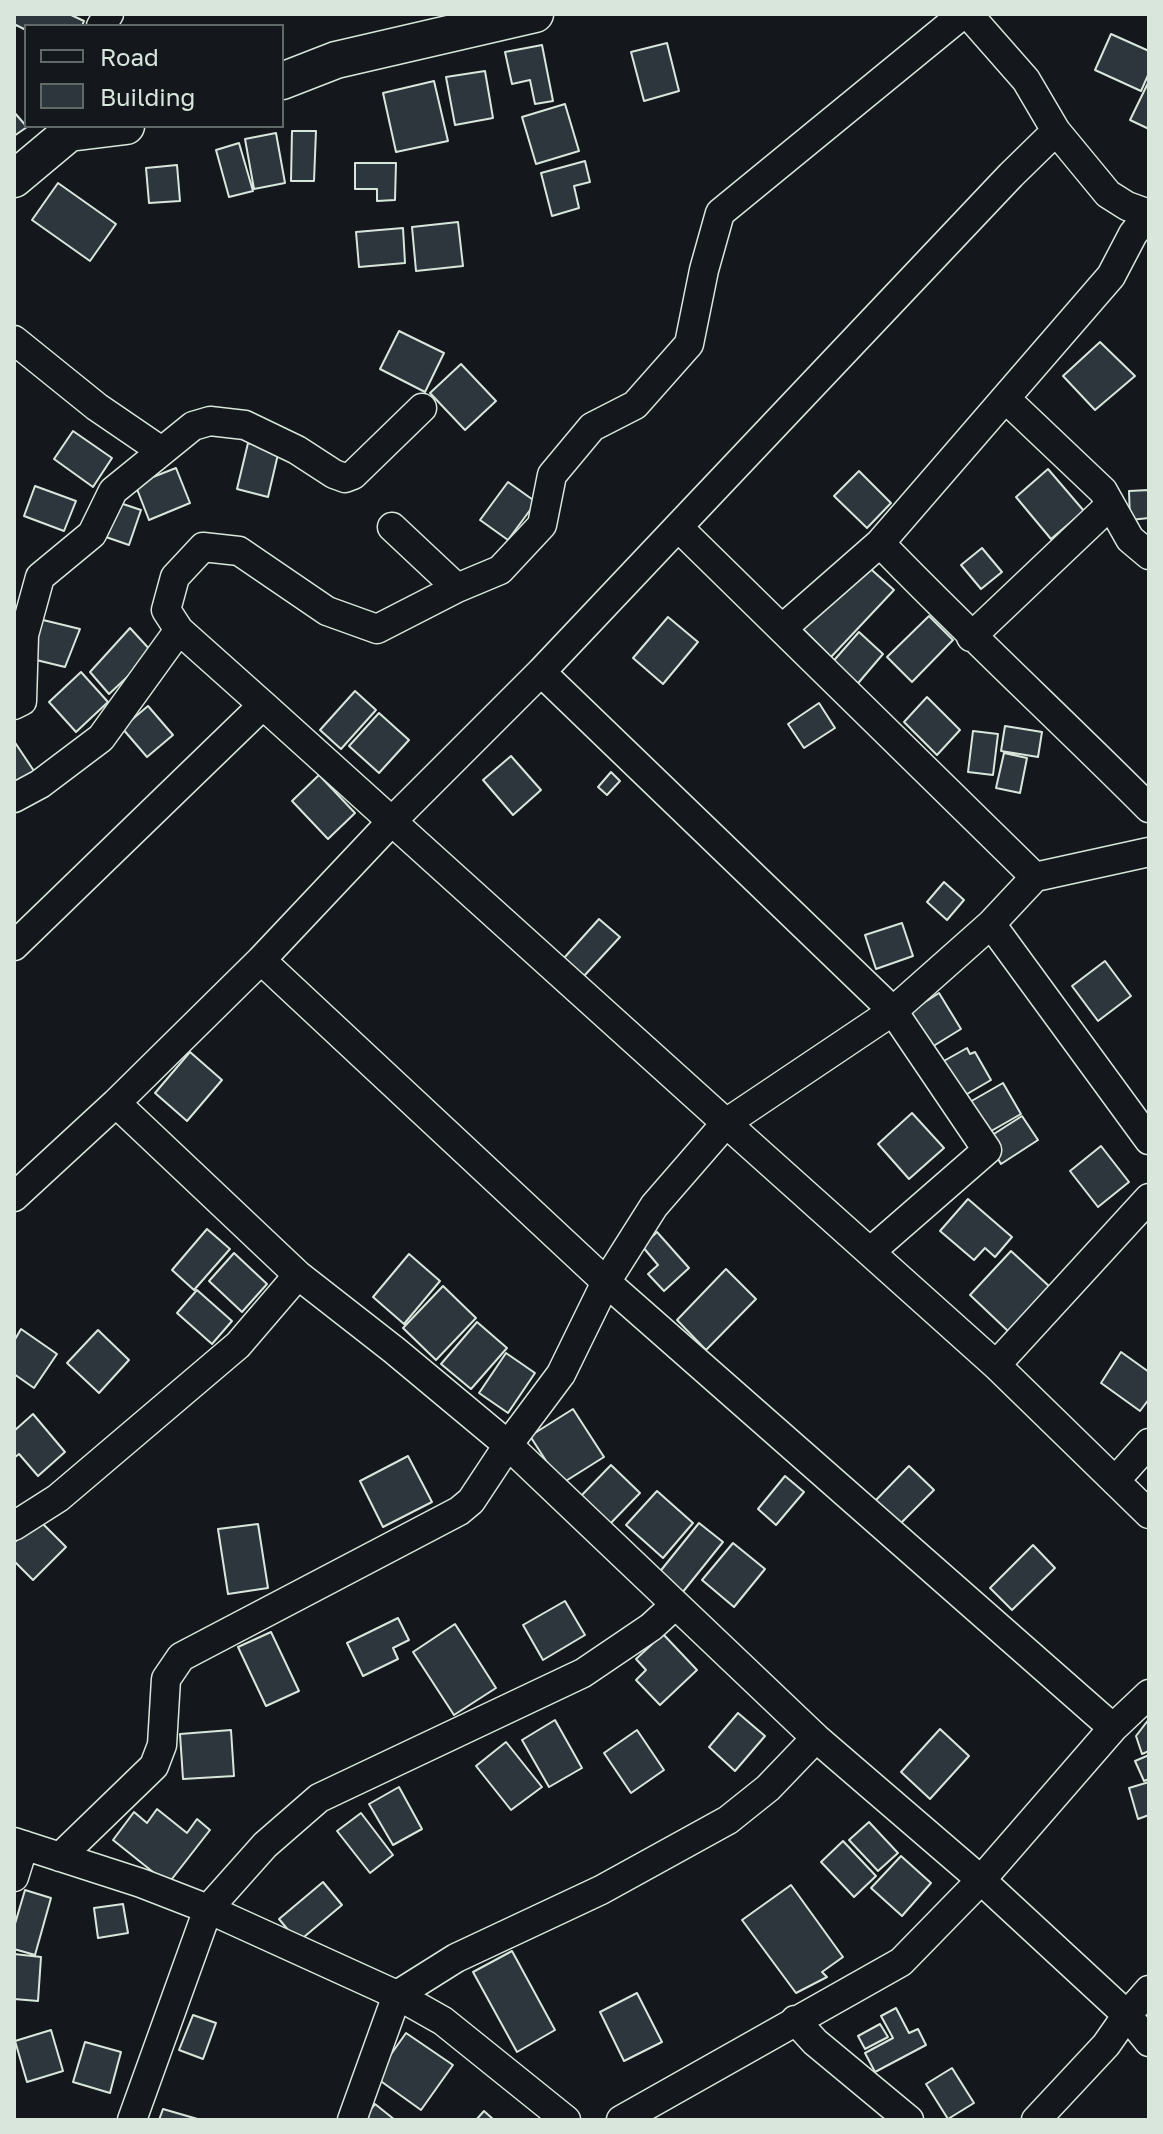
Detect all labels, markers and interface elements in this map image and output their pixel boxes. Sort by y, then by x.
legend [24,24,284,128]
text: Road [100,42,159,71]
text: Building [100,82,195,111]

